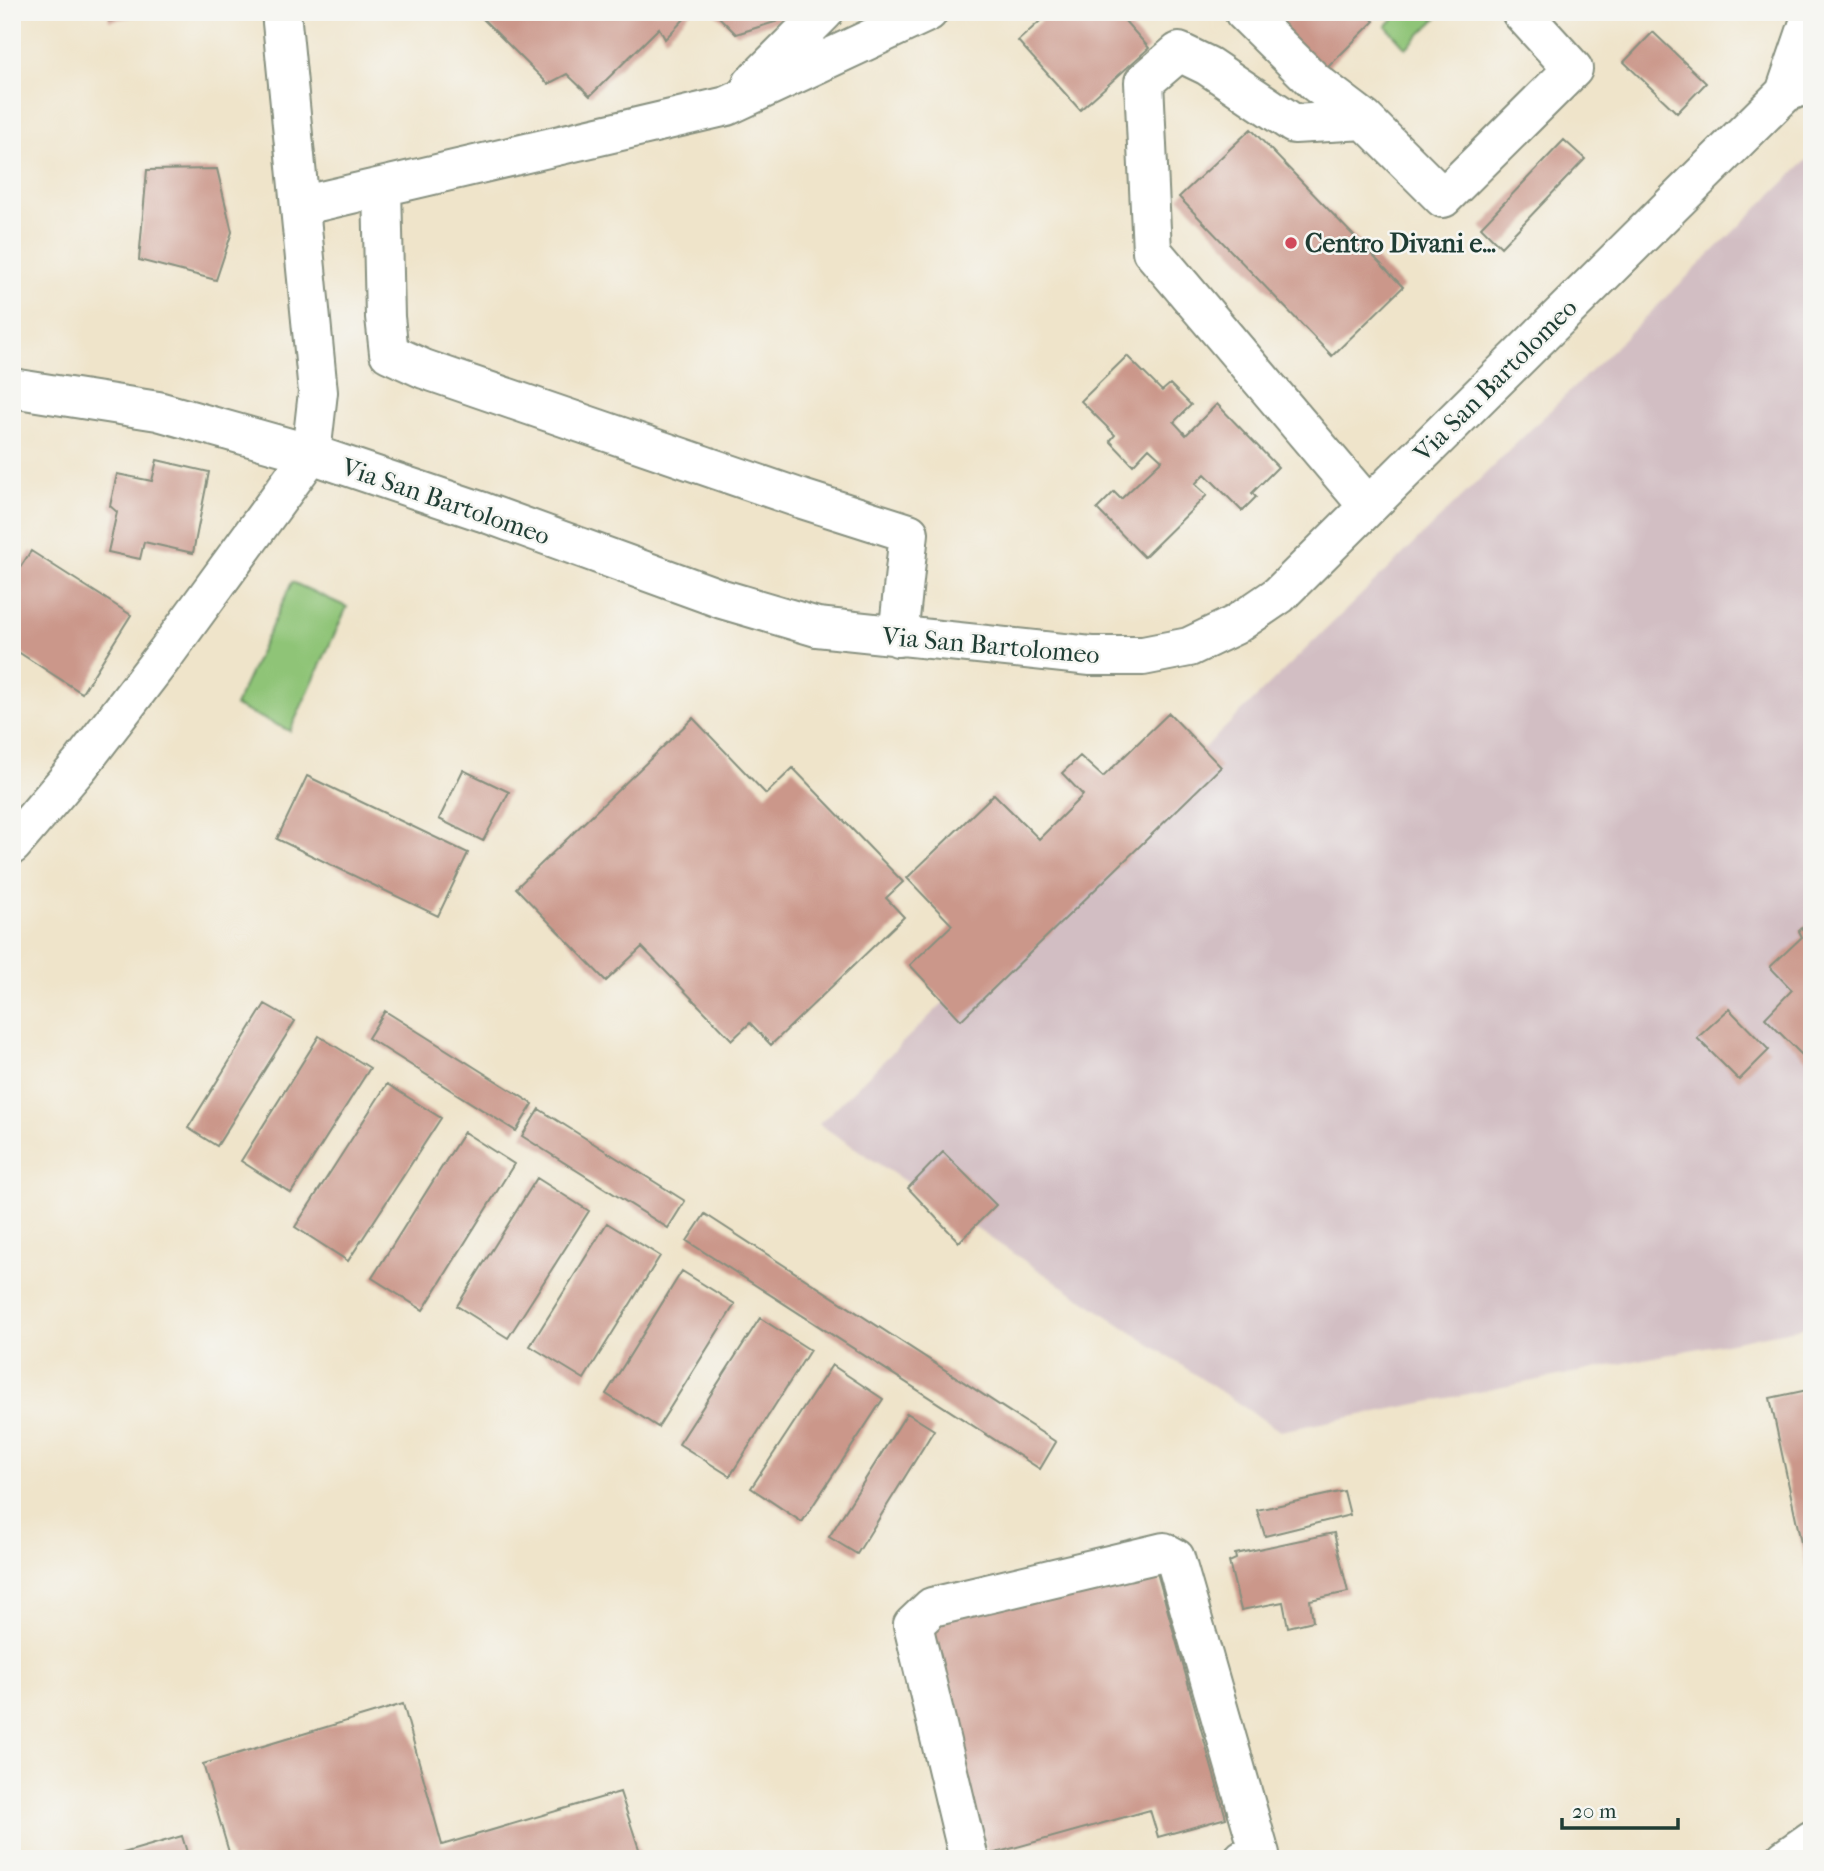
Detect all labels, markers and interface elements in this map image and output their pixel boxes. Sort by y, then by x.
place label: Centro Divani e… [1305,228,1496,259]
marker: Centro Divani e… [1283,235,1299,251]
street label: Via San Bartolomeo [1407,292,1583,469]
street label: Via San Bartolomeo [337,451,554,552]
street label: Via San Bartolomeo [880,620,1101,670]
scale bar [1562,1787,1677,1831]
text: 20 m [1572,1799,1617,1823]

